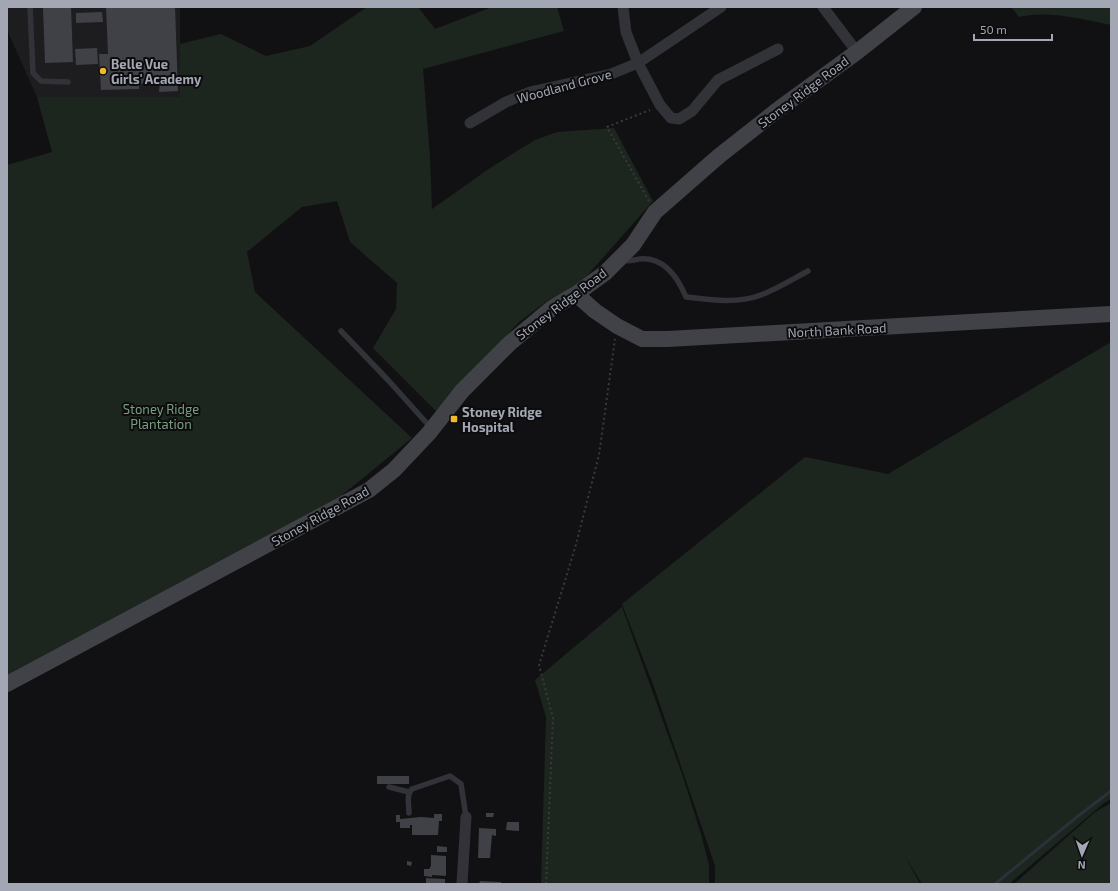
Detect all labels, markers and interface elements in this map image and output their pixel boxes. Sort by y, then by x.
scale bar [974,16,1052,42]
text: 50 m [980,22,1007,36]
street label: Stoney Ridge Road [755,53,851,131]
place label: Belle Vue Girls' Academy [111,56,202,87]
marker: Belle Vue Girls' Academy [98,66,108,76]
street label: Woodland Grove [515,66,613,106]
street label: Stoney Ridge Road [513,265,609,343]
street label: North Bank Road [787,319,887,341]
park label: Stoney Ridge Plantation [123,401,199,432]
place label: Stoney Ridge Hospital [462,404,542,435]
marker: Stoney Ridge Hospital [449,414,459,424]
street label: Stoney Ridge Road [268,483,372,549]
north arrow [1062,835,1102,875]
text: N [1077,859,1086,872]

